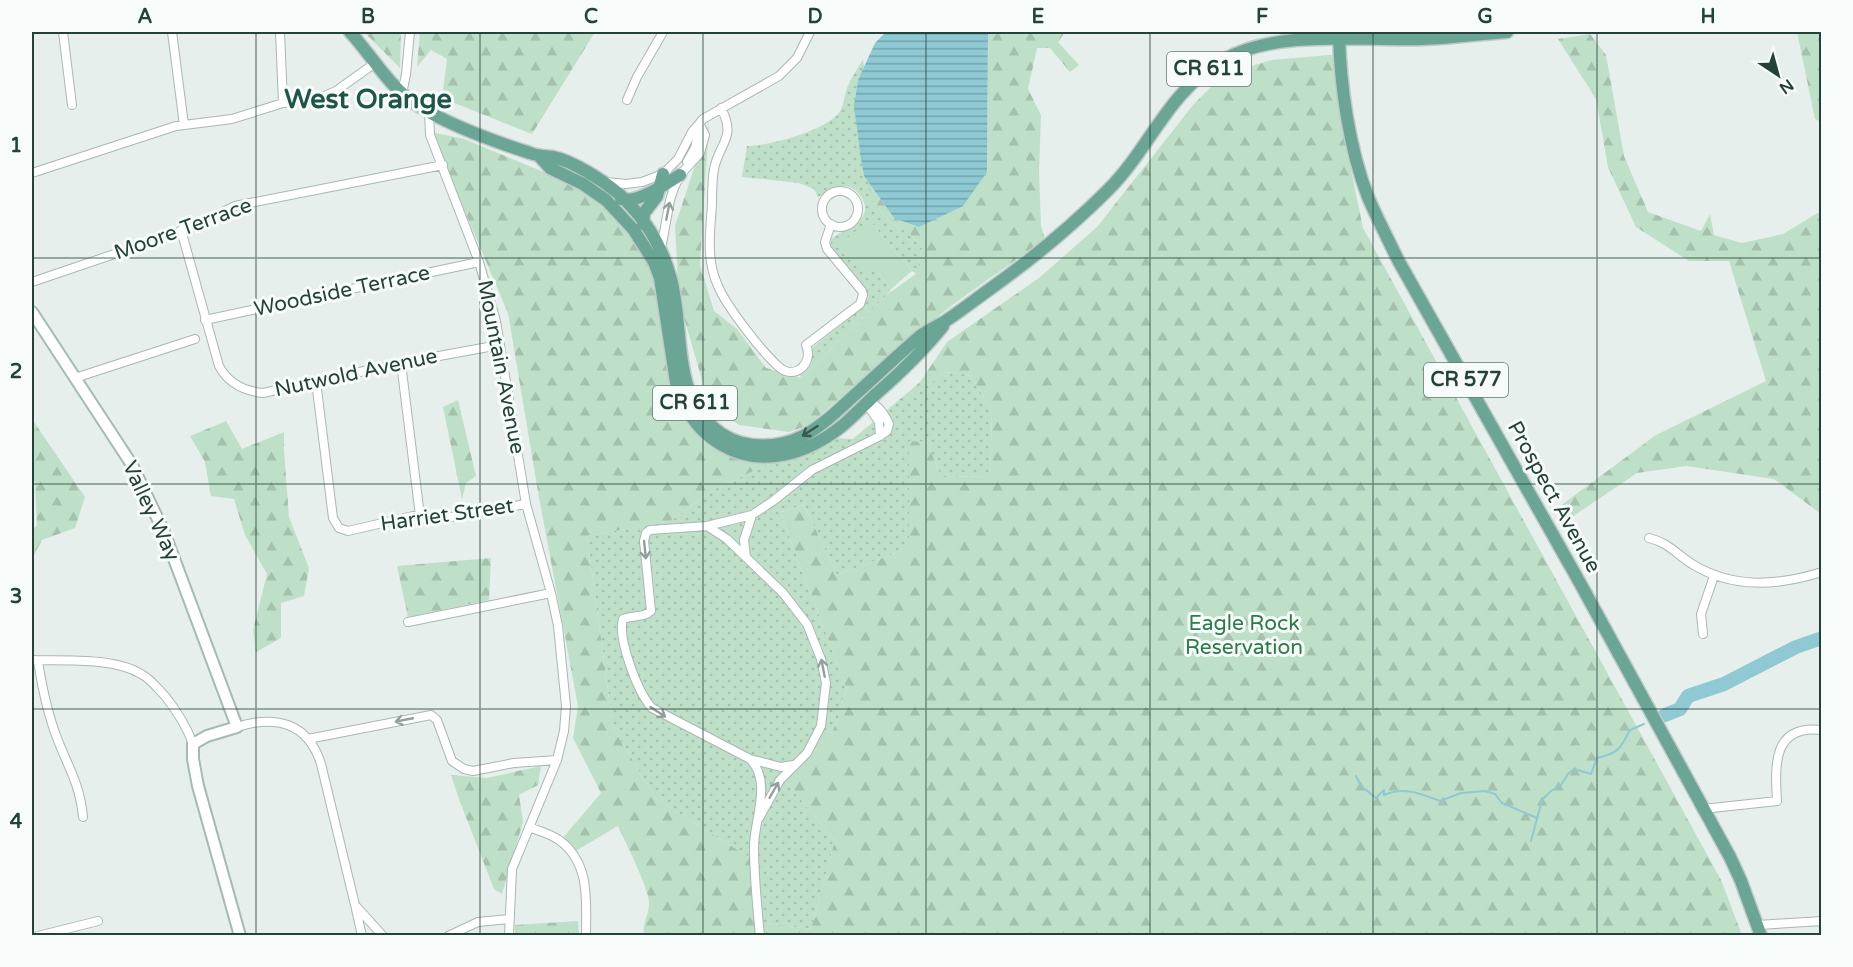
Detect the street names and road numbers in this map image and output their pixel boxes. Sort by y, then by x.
road number: CR 611 [1167,52,1251,86]
street label: Moore Terrace [111,192,255,266]
street label: Woodside Terrace [252,260,432,322]
street label: Mountain Avenue [472,278,530,456]
street label: Nutwold Avenue [272,344,440,402]
road number: CR 577 [1424,363,1508,397]
road number: CR 611 [653,386,737,420]
street label: Prospect Avenue [1502,417,1606,577]
street label: Valley Way [117,457,185,565]
street label: Harriet Street [379,493,515,537]

